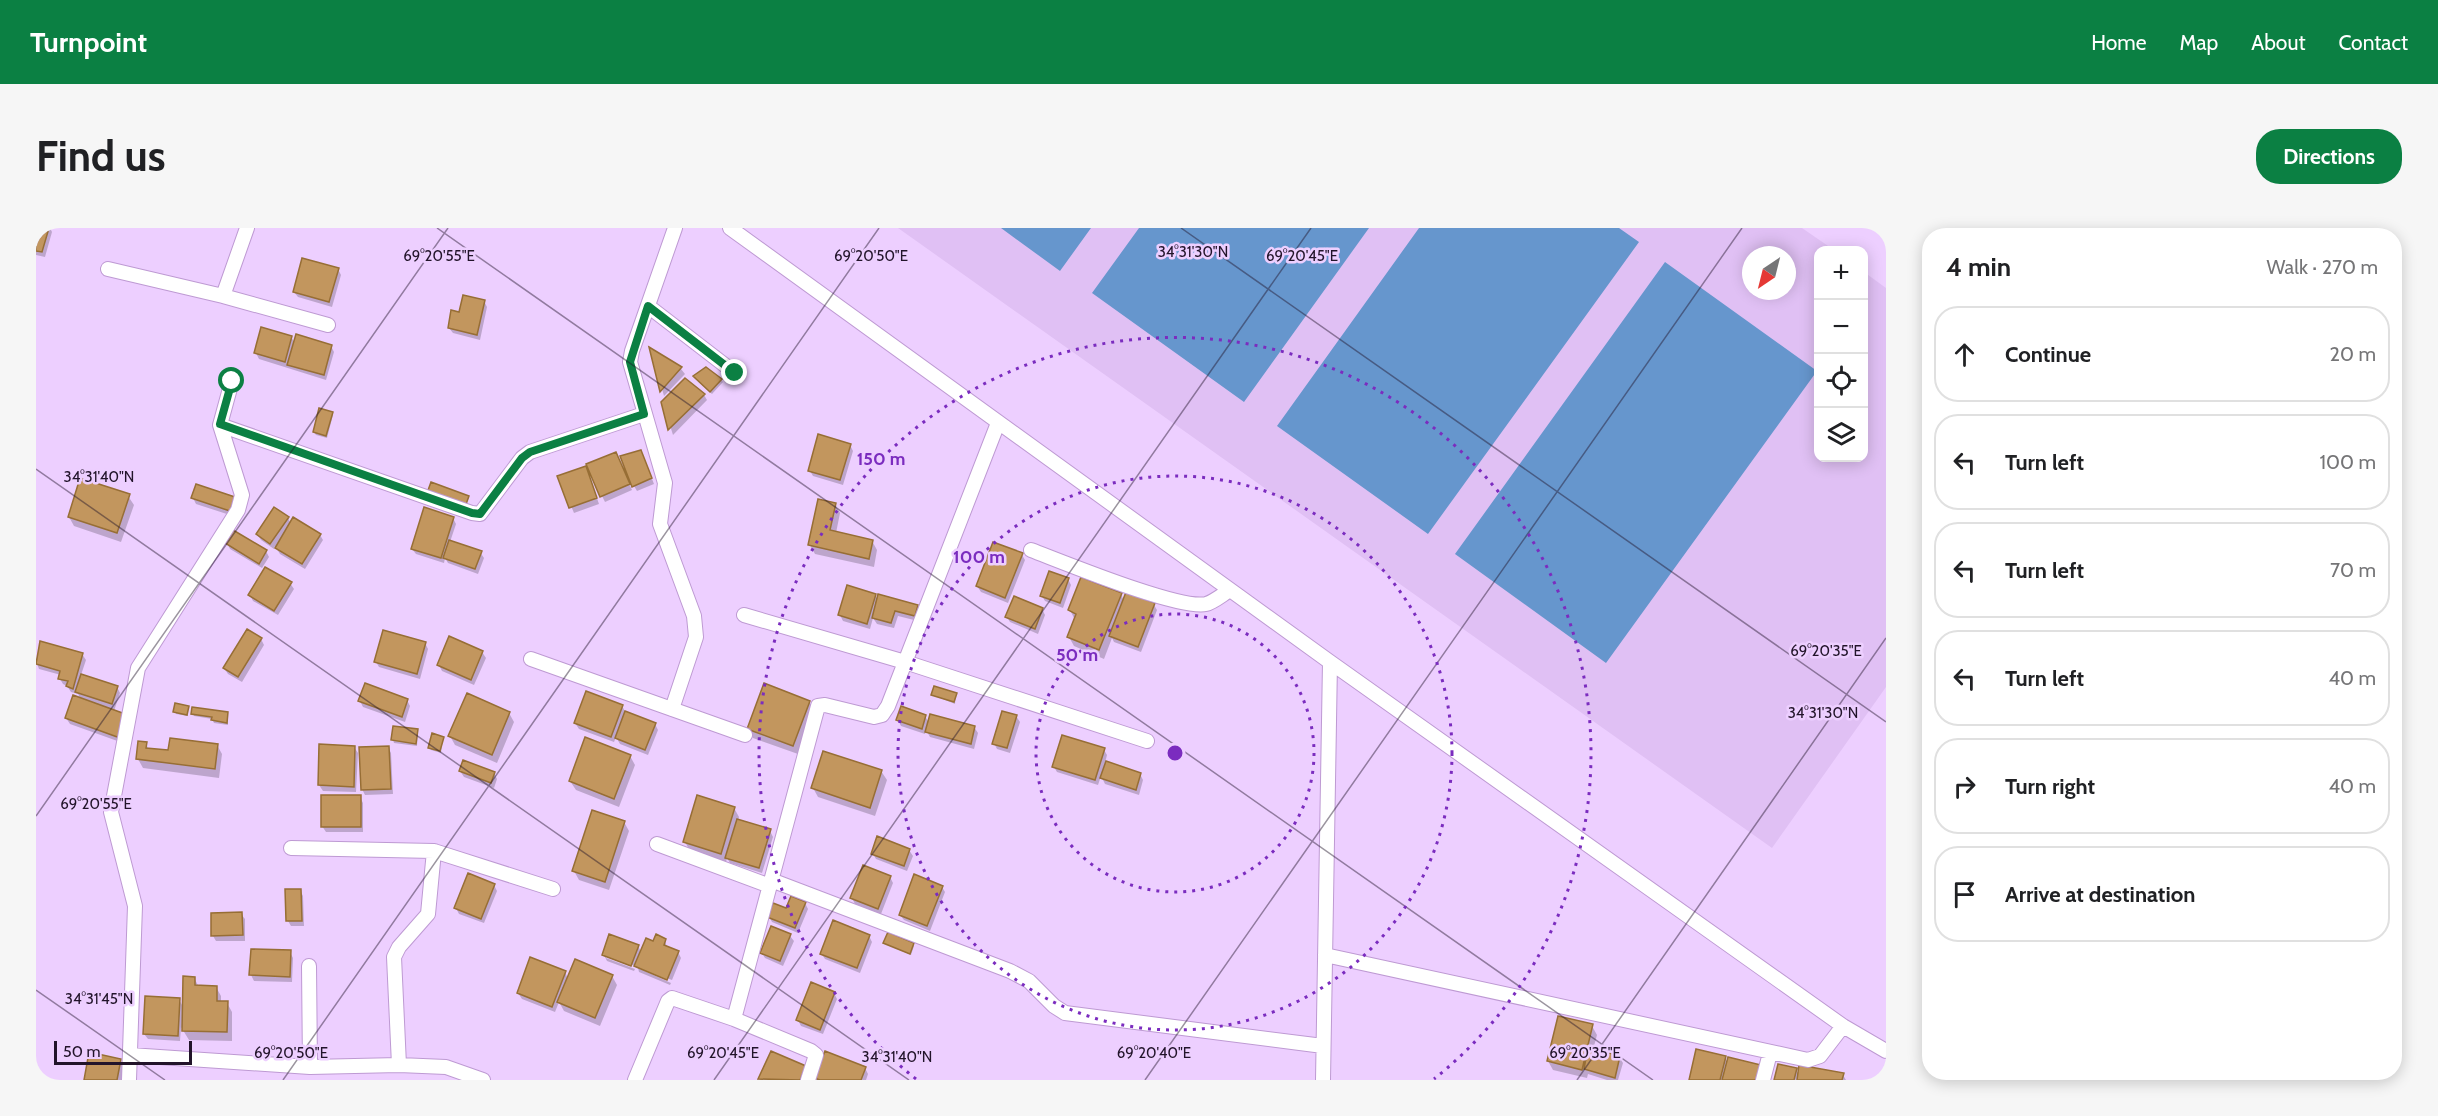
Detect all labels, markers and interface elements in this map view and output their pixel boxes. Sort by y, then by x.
text: Turnpoint [30,25,147,59]
text: Home [2091,30,2147,55]
text: Map [2180,30,2218,55]
text: About [2251,30,2305,55]
text: Contact [2338,30,2408,55]
button: Directions [2256,129,2402,184]
text: Find us [36,130,165,182]
text: 34°31'30"N [1158,243,1228,261]
north arrow [1742,246,1796,300]
map controls [1814,246,1868,462]
button: + [1814,246,1868,300]
text: 69°20'55"E [403,247,475,265]
text: 69°20'50"E [834,247,908,265]
text: 69°20'45"E [1266,247,1338,265]
text: 4 min [1946,251,2011,283]
text: Walk · 270 m [2266,255,2378,279]
button: − [1814,300,1868,354]
icon: ahead [1948,338,1981,371]
text: Continue [2005,341,2091,368]
text: 20 m [2330,342,2376,366]
button: locate [1814,354,1868,408]
route end [721,359,747,385]
route start [218,367,244,393]
button: layers [1814,408,1868,462]
icon: left [1948,446,1981,479]
text: 150 m [857,448,905,470]
text: Turn left [2005,449,2084,476]
text: 100 m [2320,450,2376,474]
text: 34°31'40"N [64,468,134,486]
text: 100 m [953,546,1005,568]
icon: left [1948,554,1981,587]
text: Turn left [2005,557,2084,584]
text: 70 m [2330,558,2376,582]
text: 69°20'35"E [1790,642,1862,660]
text: 50 m [1056,644,1098,666]
icon: left [1948,662,1981,695]
text: Turn left [2005,665,2084,692]
text: 40 m [2328,666,2376,690]
text: 34°31'30"N [1788,704,1858,722]
centre of rings [1165,743,1185,763]
icon: right [1948,770,1981,803]
text: Turn right [2005,773,2095,800]
text: 40 m [2328,774,2376,798]
text: 69°20'55"E [60,795,132,813]
icon: arrive [1948,878,1981,911]
text: Arrive at destination [2005,881,2195,908]
text: 34°31'45"N [65,990,133,1008]
scale bar [54,1038,192,1066]
text: 50 m [63,1042,100,1061]
text: 69°20'50"E [254,1044,328,1062]
text: 69°20'45"E [687,1044,759,1062]
text: 69°20'40"E [1117,1044,1191,1062]
text: 69°20'35"E [1549,1044,1621,1062]
text: 34°31'40"N [862,1048,932,1066]

